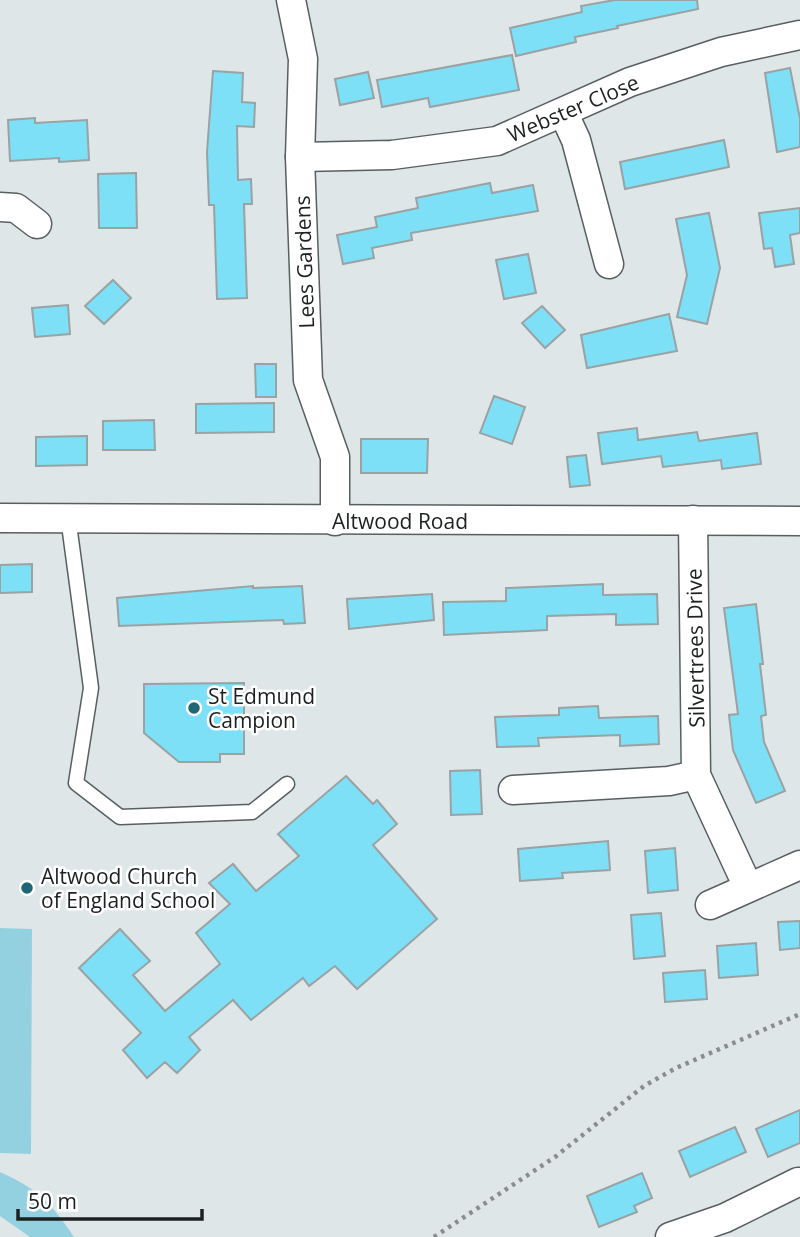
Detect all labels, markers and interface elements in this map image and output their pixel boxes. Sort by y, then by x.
street label: Webster Close [503,68,643,148]
street label: Lees Gardens [288,195,320,329]
street label: Altwood Road [332,507,468,535]
street label: Silvertrees Drive [680,568,710,728]
place label: St Edmund Campion [208,682,315,734]
marker: St Edmund Campion [186,700,202,716]
place label: Altwood Church of England School [41,862,215,914]
marker: Altwood Church of England School [19,880,35,896]
scale bar [18,1178,201,1222]
text: 50 m [28,1187,77,1215]

